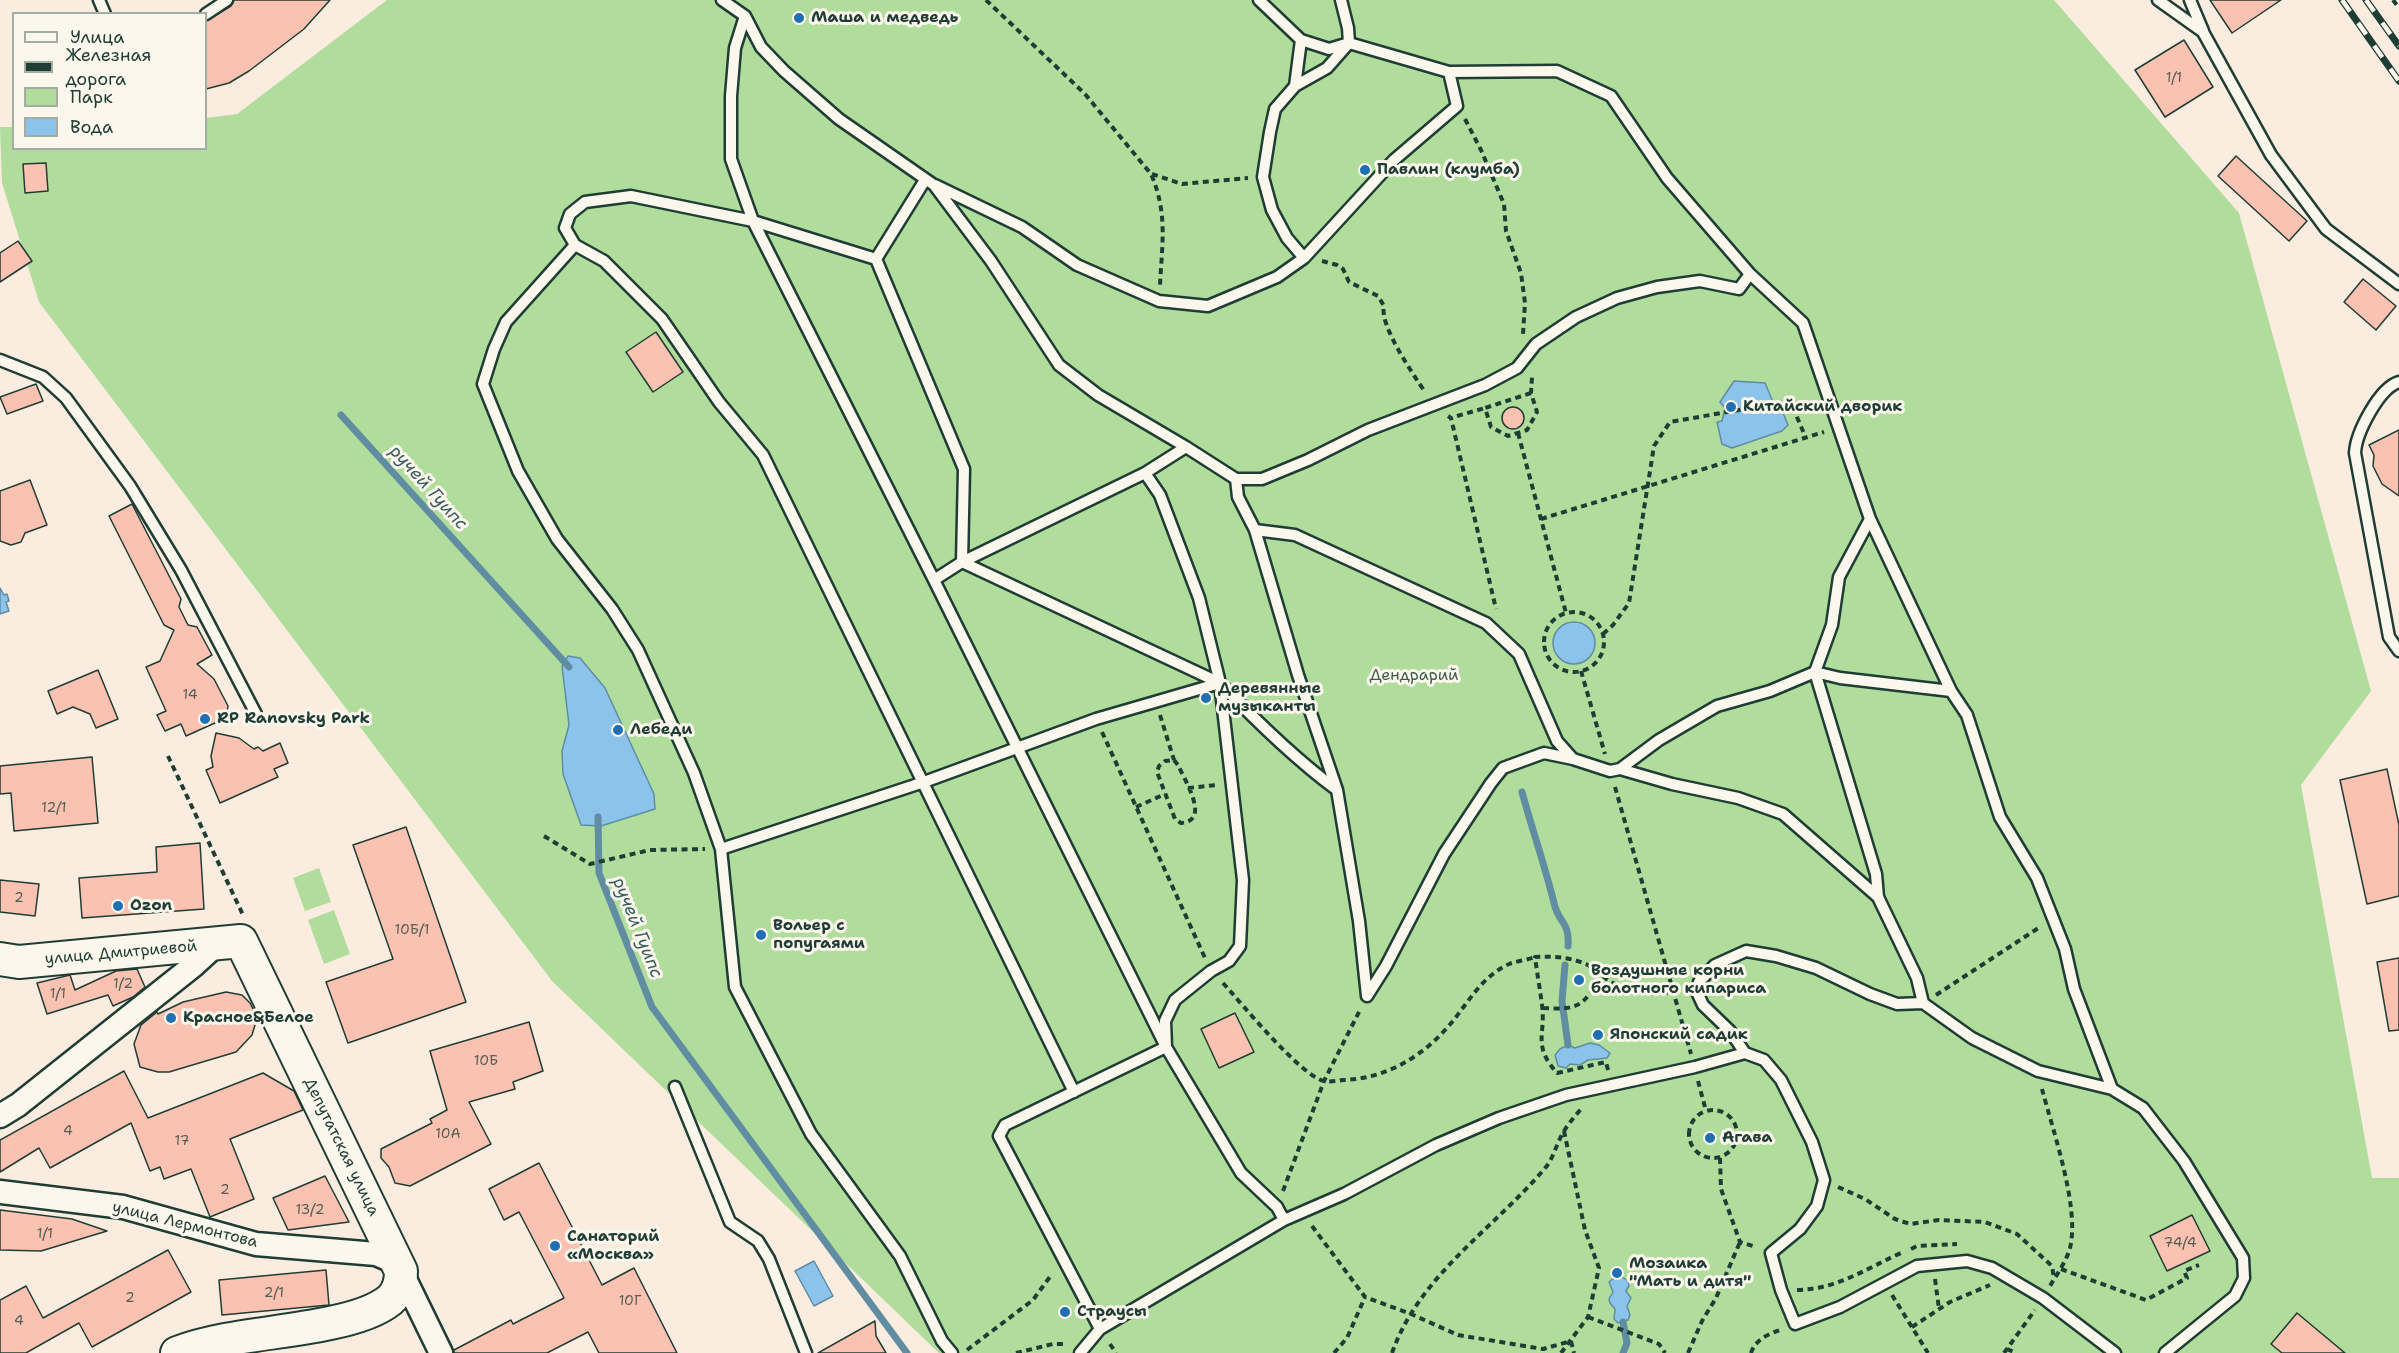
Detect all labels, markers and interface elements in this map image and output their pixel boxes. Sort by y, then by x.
place label: Маша и медведь [811,8,958,28]
marker: Маша и медведь [792,11,806,25]
legend [12,12,207,150]
text: Улица [70,25,124,49]
text: Железная дорога [65,43,151,91]
house number: 1/1 [2166,70,2182,86]
text: Парк [70,85,113,109]
text: Вода [70,115,113,139]
place label: Павлин (клумба) [1377,160,1520,180]
marker: Павлин (клумба) [1358,163,1372,177]
place label: Китайский дворик [1743,397,1902,417]
marker: Китайский дворик [1724,400,1738,414]
water label: ручей Гуипс [384,441,472,535]
park label: Дендрарий [1370,666,1458,686]
place label: Деревянные музыканты [1218,679,1321,717]
house number: 14 [182,687,198,703]
marker: Деревянные музыканты [1199,691,1213,705]
place label: RP Ranovsky Park [217,709,370,729]
marker: RP Ranovsky Park [198,712,212,726]
place label: Лебеди [630,720,692,740]
marker: Лебеди [611,723,625,737]
house number: 12/1 [41,800,67,816]
water label: ручей Гуипс [607,875,667,981]
house number: 2 [14,890,24,906]
place label: Ozon [130,896,172,916]
marker: Ozon [111,899,125,913]
place label: Вольер с попугаями [773,916,865,954]
house number: 10Б/1 [395,922,429,938]
marker: Вольер с попугаями [754,928,768,942]
street label: улица Дмитриевой [44,937,198,969]
place label: Воздушные корни болотного кипариса [1591,961,1766,999]
marker: Воздушные корни болотного кипариса [1572,973,1586,987]
house number: 1/2 [113,976,133,992]
house number: 1/1 [50,986,66,1002]
place label: Красное&Белое [183,1008,314,1028]
marker: Красное&Белое [164,1011,178,1025]
place label: Японский садик [1610,1025,1748,1045]
marker: Японский садик [1591,1028,1605,1042]
house number: 10Б [474,1053,498,1069]
street label: Депутатская улица [299,1075,383,1219]
house number: 4 [63,1123,73,1139]
house number: 10А [435,1126,461,1142]
place label: Агава [1722,1128,1772,1148]
marker: Агава [1703,1131,1717,1145]
house number: 17 [175,1133,189,1149]
house number: 2 [220,1182,230,1198]
street label: улица Лермонтова [110,1198,260,1252]
house number: 13/2 [295,1202,325,1218]
house number: 1/1 [37,1226,53,1242]
place label: Санаторий «Москва» [567,1227,659,1265]
house number: 74/4 [2164,1235,2196,1251]
marker: Санаторий «Москва» [548,1239,562,1253]
place label: Мозаика "Мать и дитя" [1629,1254,1751,1292]
marker: Мозаика "Мать и дитя" [1610,1266,1624,1280]
house number: 2/1 [264,1285,284,1301]
house number: 2 [125,1290,135,1306]
house number: 10Г [619,1293,641,1309]
place label: Страусы [1077,1302,1147,1322]
marker: Страусы [1058,1305,1072,1319]
house number: 4 [14,1313,24,1329]

